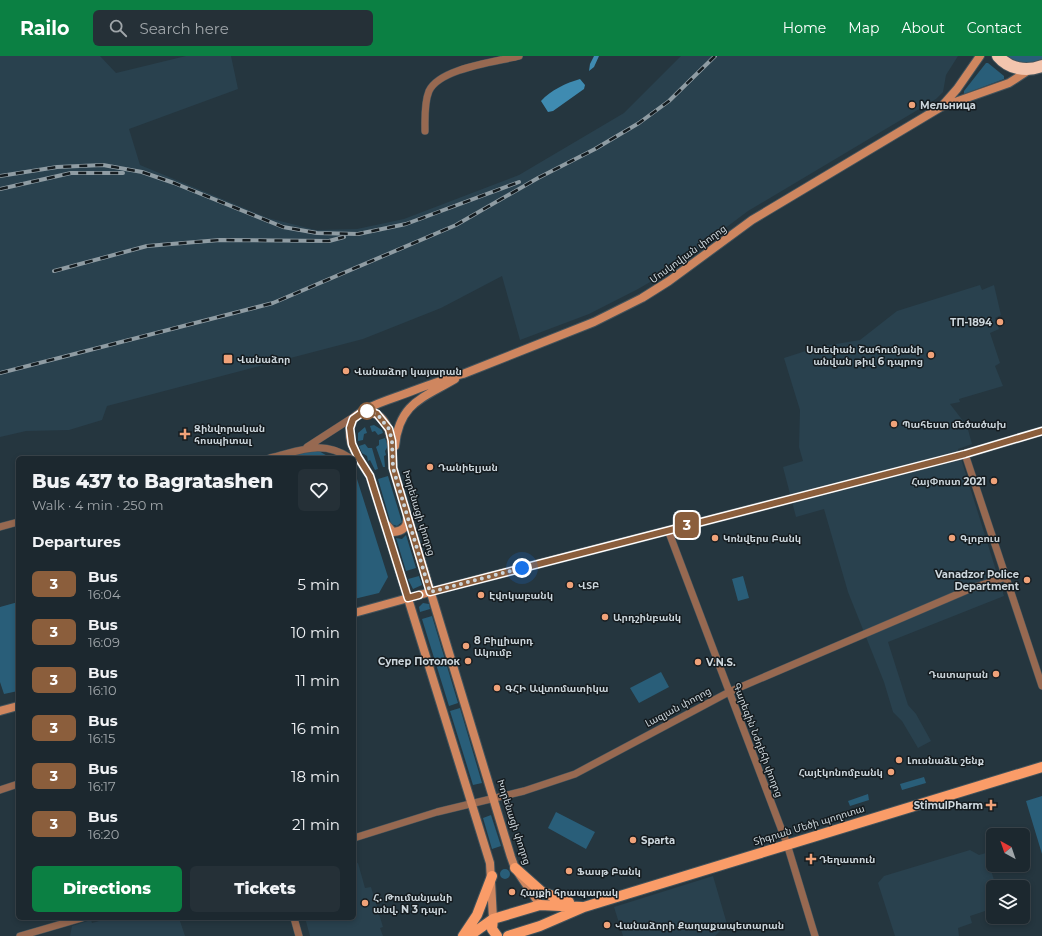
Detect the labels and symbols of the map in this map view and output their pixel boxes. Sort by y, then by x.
place label: Мельница [920,99,976,112]
marker: Мельница [907,100,917,110]
street label: Մոսկովյան փողոց [647,222,729,286]
place label: ТП-1894 [950,316,992,329]
marker: ТП-1894 [995,317,1005,327]
place label: Ստեփան Շահումյանի անվան թիվ 6 դպրոց [806,343,923,368]
marker: Ստեփան Շահումյանի անվան թիվ 6 դպրոց [926,350,936,360]
marker: Վանաձոր [222,353,234,365]
place label: Վանաձոր [237,353,290,366]
place label: Վանաձոր կայարան [354,365,462,378]
marker: Վանաձոր կայարան [341,366,351,376]
unlabelled marker [358,402,376,420]
place label: Պահեստ մեծածախ [902,418,1006,431]
marker: Պահեստ մեծածախ [889,419,899,429]
place label: Զինվորական հոսպիտալ [194,422,265,447]
marker: Զինվորական հոսպիտալ [179,428,191,440]
place label: Դանիելյան [438,461,498,474]
marker: Դանիելյան [425,462,435,472]
street label: Խորենացի փողոց [400,469,438,557]
place label: ՀայՓոստ 2021 [911,475,986,488]
marker: ՀայՓոստ 2021 [989,476,999,486]
line badge: 3 [674,512,700,538]
place label: Կոնվերս Բանկ [723,532,801,545]
place label: Գլոբուս [960,532,1000,545]
marker: Կոնվերս Բանկ [710,533,720,543]
marker: Գլոբուս [947,533,957,543]
your location [512,558,532,578]
place label: Vanadzor Police Department [934,568,1020,593]
marker: Vanadzor Police Department [1022,575,1032,585]
place label: ՎՏԲ [578,579,599,592]
marker: ՎՏԲ [565,580,575,590]
place label: Էվոկաբանկ [489,589,553,602]
marker: Էվոկաբանկ [476,590,486,600]
place label: Արդշինբանկ [613,611,681,624]
marker: Արդշինբանկ [600,612,610,622]
place label: 8 Բիլլիարդ Ակումբ [474,634,534,659]
marker: 8 Բիլլիարդ Ակումբ [461,641,471,651]
place label: Супер Потолок [378,655,461,668]
marker: Супер Потолок [463,656,473,666]
place label: V.N.S. [705,656,736,669]
marker: V.N.S. [693,657,703,667]
place label: Դատարան [929,668,988,681]
marker: Դատարան [991,669,1001,679]
street label: Գարեգին Նժդեհի փողոց [730,681,786,799]
place label: ԳՀԻ Ավտոմատիկա [505,682,609,695]
marker: ԳՀԻ Ավտոմատիկա [492,683,502,693]
street label: Լազյան փողոց [643,684,713,730]
place label: Լուսնաձև շենք [907,754,984,767]
marker: Լուսնաձև շենք [894,755,904,765]
place label: Հայէկոնոմբանկ [798,766,883,779]
marker: Հայէկոնոմբանկ [886,767,896,777]
street label: Խորենացի փողոց [494,778,534,866]
place label: StimulPharm [914,799,983,812]
marker: StimulPharm [986,800,996,810]
street label: Տիգրան Մեծի պողոտա [752,802,866,848]
north arrow [986,828,1030,872]
place label: Sparta [641,834,675,847]
marker: Sparta [628,835,638,845]
place label: Դեղատուն [819,853,875,866]
marker: Դեղատուն [806,854,816,864]
place label: Ֆասթ Բանկ [577,865,641,878]
marker: Ֆասթ Բանկ [564,866,574,876]
place label: Հայքի հրապարակ [520,886,618,899]
marker: Հայքի հրապարակ [507,887,517,897]
place label: Հ. Թումանյանի անվ. N 3 դպր. [373,891,452,916]
marker: Հ. Թումանյանի անվ. N 3 դպր. [360,898,370,908]
place label: Վանաձորի Քաղաքապետարան [615,919,784,932]
marker: Վանաձորի Քաղաքապետարան [602,920,612,930]

